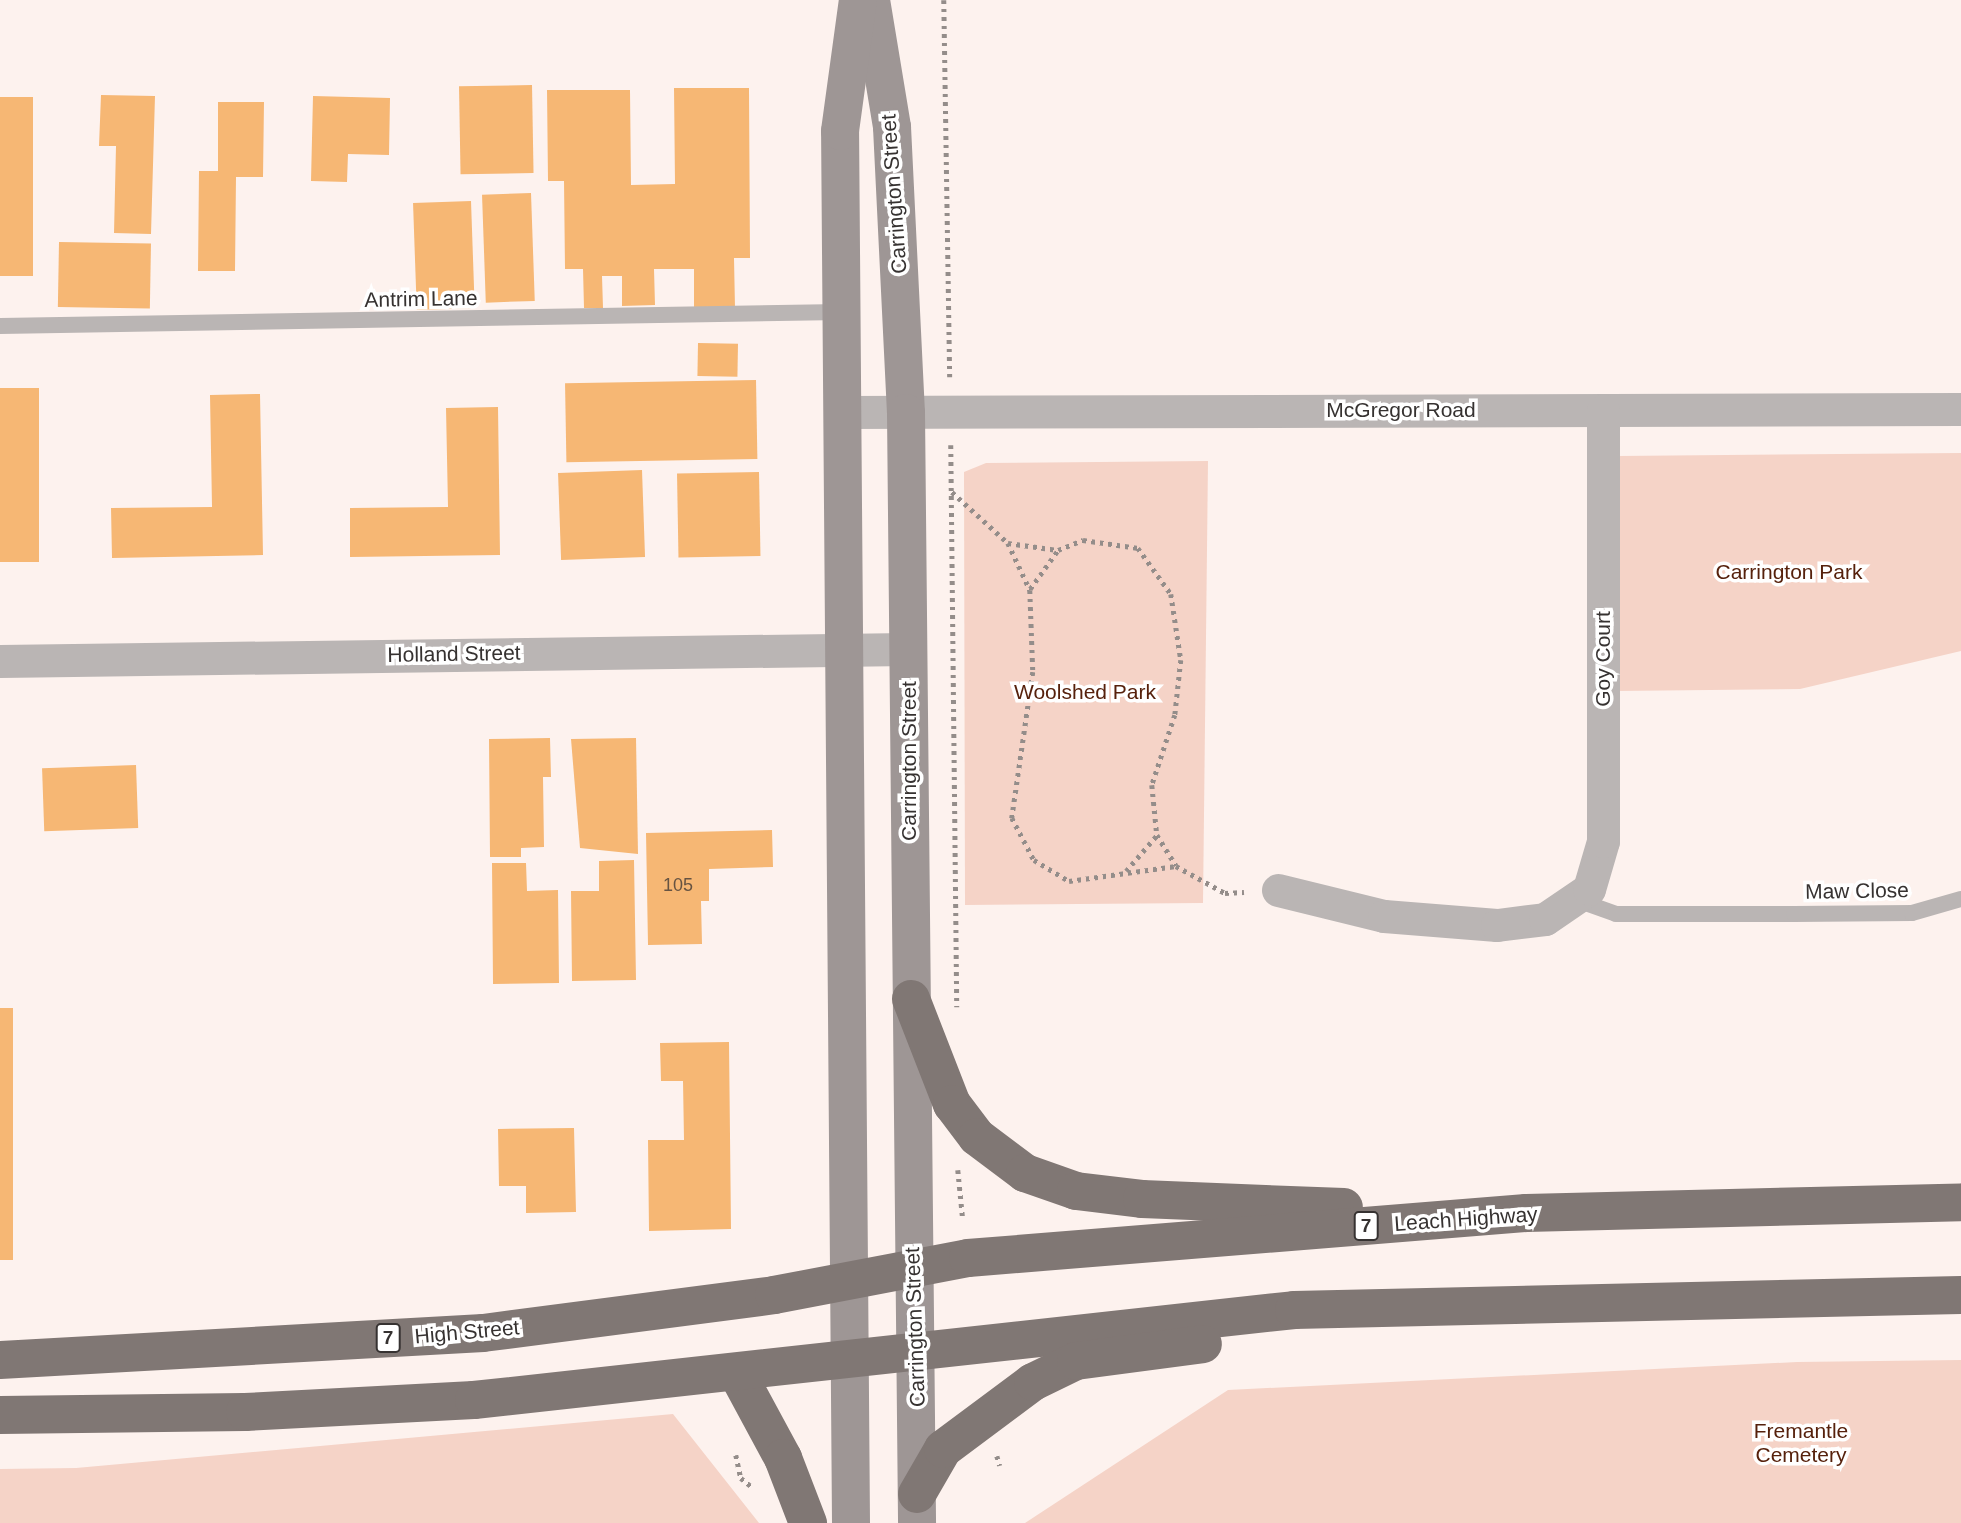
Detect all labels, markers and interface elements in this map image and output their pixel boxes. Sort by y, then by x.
street label: Carrington Street [876,113,912,275]
street label: Antrim Lane [364,285,478,313]
street label: McGregor Road [1326,397,1476,423]
park label: Carrington Park [1715,559,1863,585]
street label: Goy Court [1590,611,1616,707]
street label: Holland Street [387,640,521,668]
park label: Woolshed Park [1014,679,1156,705]
street label: Carrington Street [896,681,922,841]
house number: 105 [663,874,693,896]
street label: Maw Close [1805,877,1909,905]
street label: Leach Highway [1394,1201,1538,1237]
road number: 7 [1352,1210,1380,1242]
street label: Carrington Street [900,1247,930,1407]
street label: High Street [414,1315,520,1349]
road number: 7 [374,1322,402,1354]
park label: Fremantle Cemetery [1754,1418,1848,1468]

